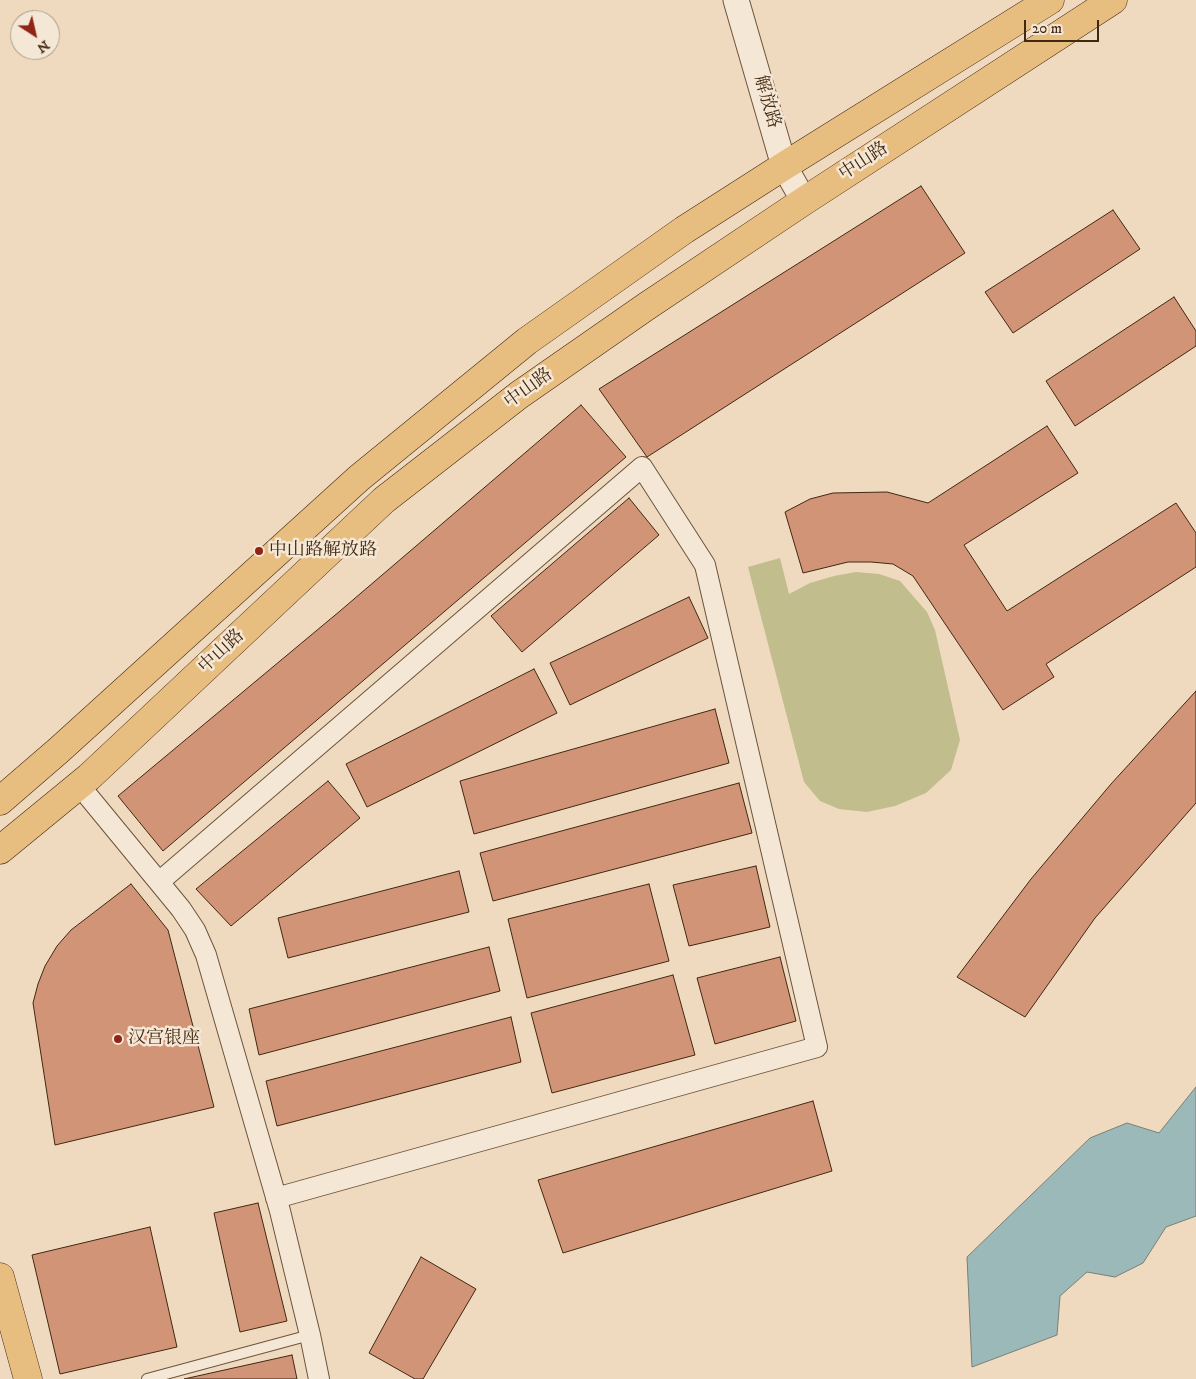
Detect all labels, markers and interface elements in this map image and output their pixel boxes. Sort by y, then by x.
north arrow [10,10,60,60]
scale bar [1026,10,1101,42]
text: 20 m [1032,19,1062,38]
text: N [33,36,53,57]
street label: 解放路 [748,73,784,131]
street label: 中山路 [835,138,893,186]
street label: 中山路 [501,364,557,414]
place label: 中山路解放路 [269,540,377,562]
marker: 中山路解放路 [253,545,265,557]
street label: 中山路 [195,626,249,678]
place label: 汉宫银座 [128,1028,200,1050]
marker: 汉宫银座 [112,1033,124,1045]

